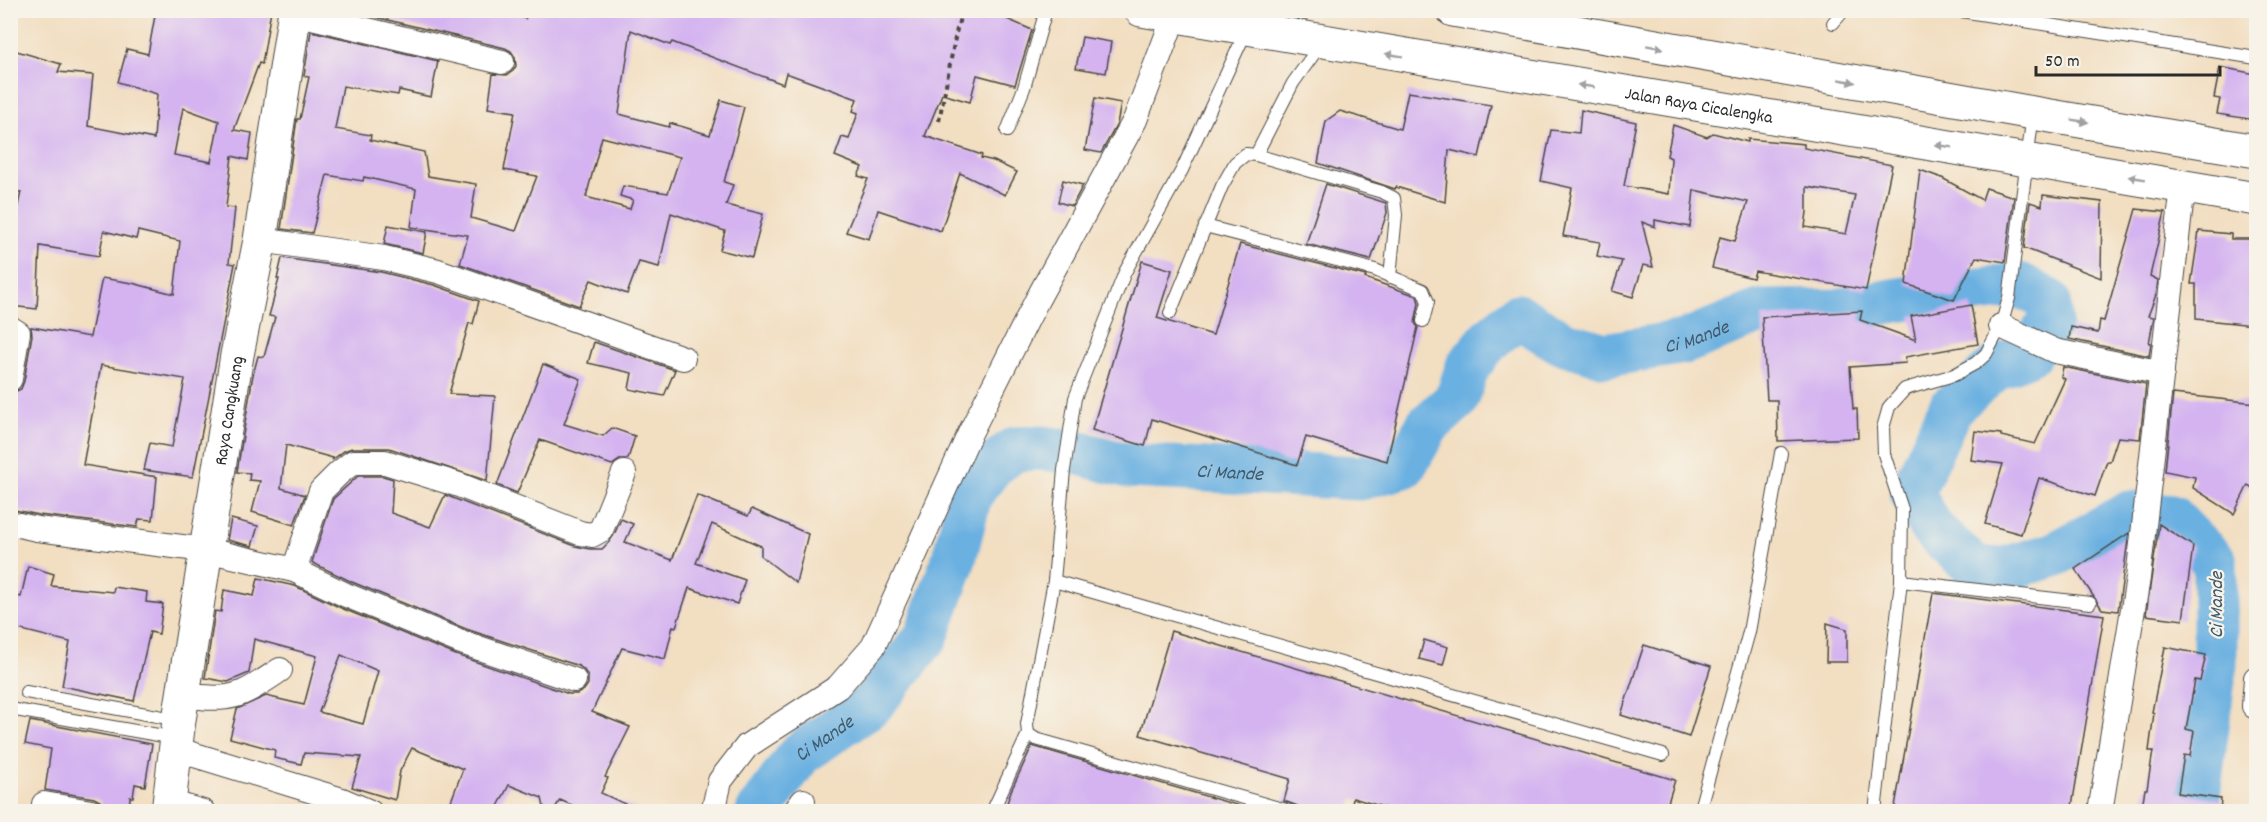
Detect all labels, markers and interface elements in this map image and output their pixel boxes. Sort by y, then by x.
scale bar [2036,39,2220,77]
one-way arrow [1645,42,1664,51]
one-way arrow [1384,50,1403,59]
text: 50 m [2045,50,2080,75]
one-way arrow [1838,76,1857,85]
one-way arrow [1577,82,1596,91]
street label: Jalan Raya Cicalengka [1623,82,1775,132]
one-way arrow [2071,117,2090,126]
one-way arrow [1935,141,1954,150]
one-way arrow [2127,173,2146,182]
water label: Ci Mande [1663,314,1735,362]
street label: Raya Cangkuang [210,354,252,467]
water label: Ci Mande [1195,459,1265,490]
water label: Ci Mande [2204,570,2232,638]
water label: Ci Mande [788,709,861,768]

